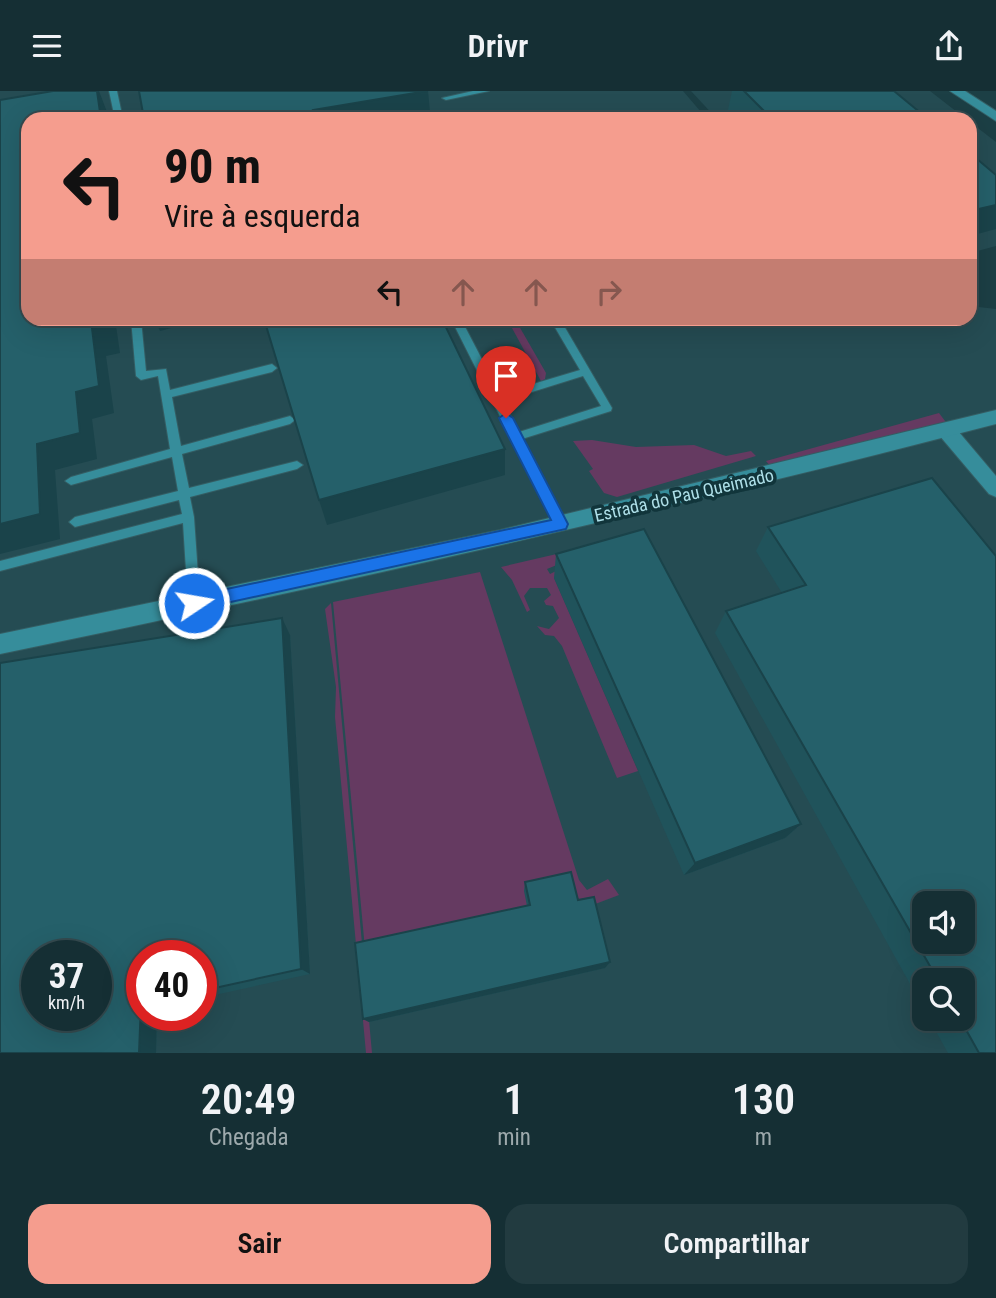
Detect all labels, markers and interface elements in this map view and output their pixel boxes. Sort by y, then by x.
icon: menu [28,27,66,65]
text: Drivr [468,27,529,65]
icon: share [930,27,968,65]
text: 90 m [164,138,261,195]
icon: left [49,140,140,231]
text: Vire à esquerda [164,197,360,235]
icon: left [371,273,409,311]
icon: ahead [444,273,482,311]
icon: ahead [517,273,555,311]
icon: right [590,273,628,311]
pin [476,346,536,418]
icon: arrive [487,357,525,395]
street label: Estrada do Pau Queimado [592,464,776,526]
position arrow [157,566,231,640]
map controls [912,891,975,1031]
button: sound [912,891,975,954]
speed limit sign: 40 [126,940,217,1031]
text: 37 [49,956,84,997]
button: search [912,968,975,1031]
text: km/h [48,992,85,1013]
text: 20:49 [201,1075,296,1124]
text: 1 [504,1075,525,1124]
text: 130 [732,1075,795,1124]
text: Chegada [209,1124,288,1151]
text: min [497,1124,531,1151]
text: m [755,1124,772,1151]
button: Sair [28,1204,491,1284]
button: Compartilhar [505,1204,968,1284]

